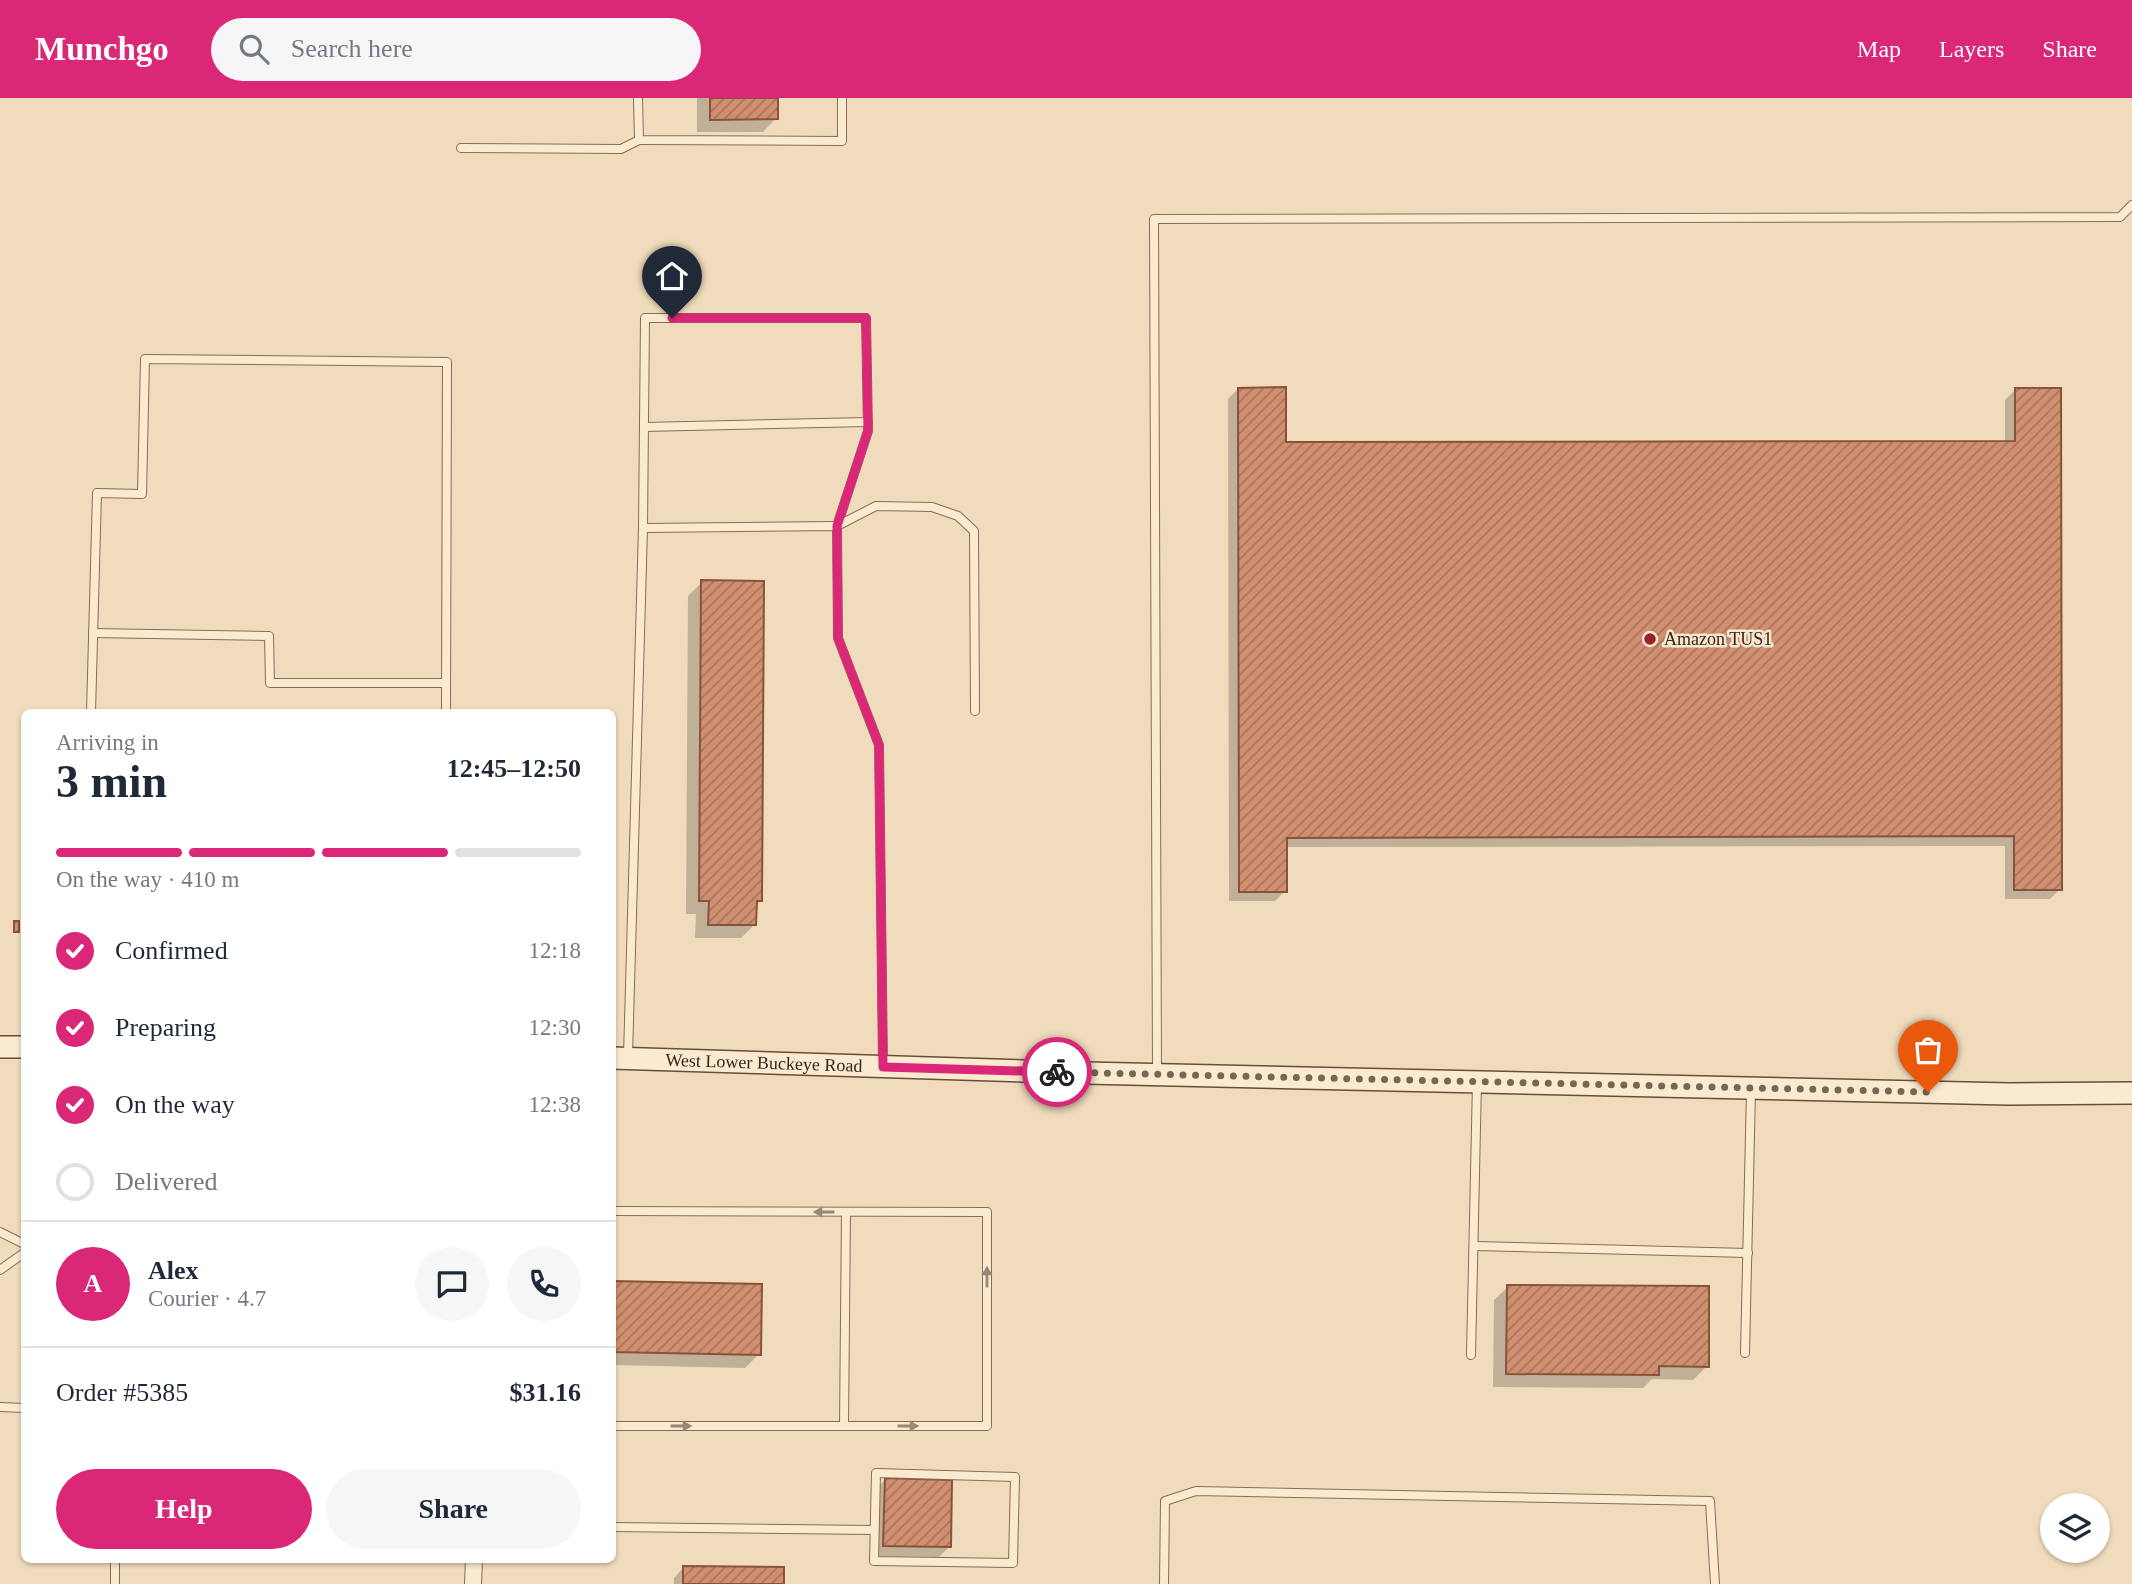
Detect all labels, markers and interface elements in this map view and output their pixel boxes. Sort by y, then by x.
search box [211,18,701,81]
icon: search [235,30,273,68]
text: Munchgo [35,31,169,67]
text: Search here [291,34,413,63]
text: Map [1857,36,1901,62]
text: Layers [1939,36,2004,62]
text: Share [2042,36,2097,62]
pin [642,246,702,318]
icon: home [653,257,691,295]
place label: Amazon TUS1 [1664,629,1772,649]
marker: Amazon TUS1 [1642,631,1658,647]
text: Arriving in [56,730,159,755]
text: 12:45–12:50 [447,754,581,783]
text: 3 min [56,756,167,807]
text: On the way · 410 m [56,867,239,892]
icon: check [56,932,94,970]
text: Confirmed [115,936,228,965]
text: 12:18 [529,938,581,963]
icon: check [56,1009,94,1047]
text: Preparing [115,1013,216,1042]
text: 12:30 [529,1015,581,1040]
pin [1898,1020,1958,1092]
icon: bag [1909,1031,1947,1069]
courier [1022,1037,1092,1107]
street label: West Lower Buckeye Road [665,1050,863,1076]
icon: bike [1038,1053,1076,1091]
icon: check [56,1086,94,1124]
text: On the way [115,1090,235,1119]
text: 12:38 [529,1092,581,1117]
text: Delivered [115,1167,218,1196]
one-way arrow [813,1206,835,1218]
button: chat [415,1247,489,1321]
button: phone [507,1247,581,1321]
text: Alex [148,1256,199,1285]
one-way arrow [981,1266,993,1288]
text: A [84,1269,102,1298]
text: Courier · 4.7 [148,1286,266,1311]
text: Order #5385 [56,1378,188,1407]
text: $31.16 [510,1378,581,1407]
one-way arrow [670,1420,692,1432]
one-way arrow [897,1420,919,1432]
button: Help [56,1469,312,1549]
button: Share [326,1469,581,1549]
map controls [2040,1493,2110,1563]
button: layers [2040,1493,2110,1563]

